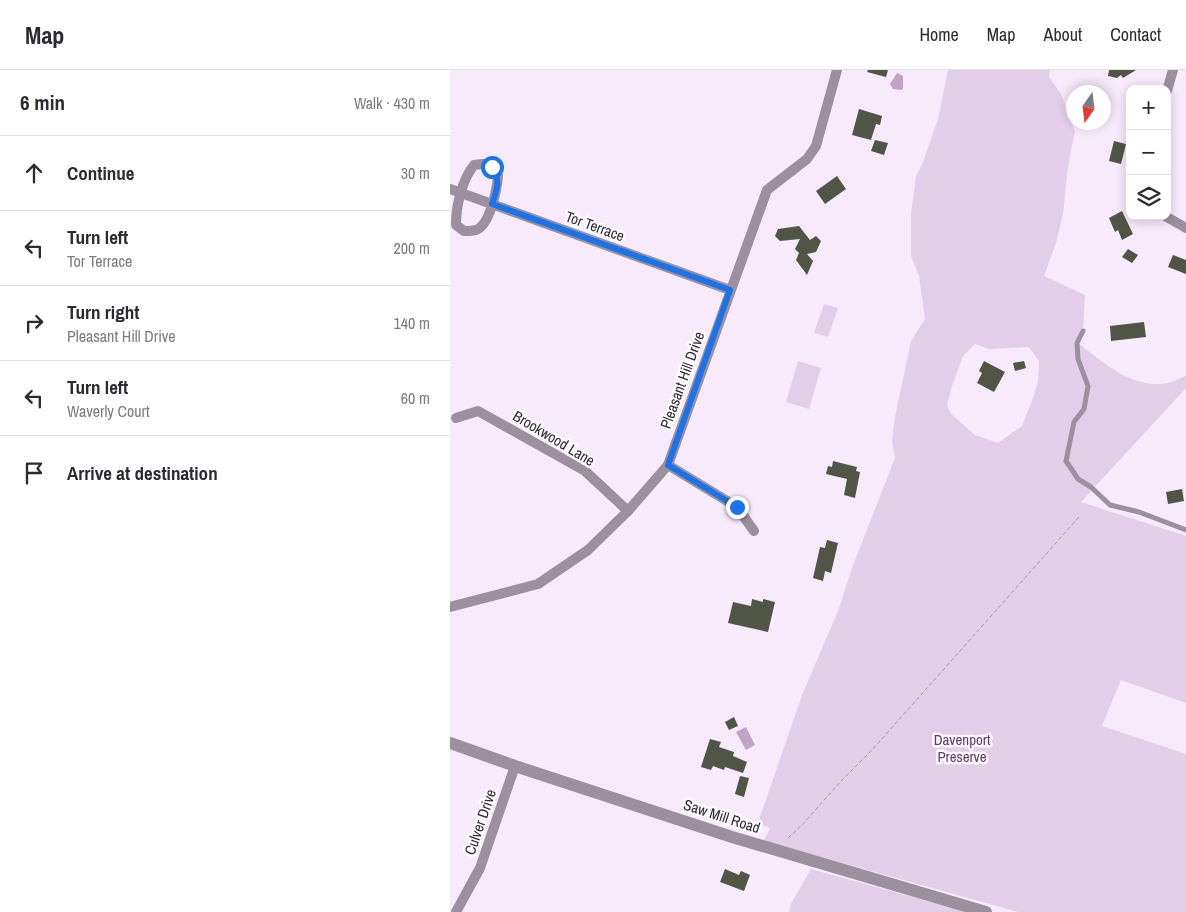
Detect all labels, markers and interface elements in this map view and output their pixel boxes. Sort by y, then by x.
text: Map [25,19,64,51]
text: Home [919,22,959,47]
text: Map [987,22,1016,47]
text: About [1044,22,1082,47]
text: Contact [1110,22,1161,47]
north arrow [1066,85,1111,130]
map controls [1126,85,1171,220]
button: + [1126,85,1171,130]
text: 6 min [20,88,65,117]
text: Walk · 430 m [354,92,430,114]
button: − [1126,130,1171,175]
route start [481,156,504,179]
icon: ahead [20,159,48,187]
text: Continue [67,160,135,186]
text: 30 m [401,162,430,184]
button: layers [1126,175,1171,220]
street label: Tor Terrace [563,206,628,246]
text: Turn left [67,224,128,250]
icon: left [20,234,48,262]
text: 200 m [394,237,430,259]
text: Tor Terrace [67,250,132,272]
text: Turn right [67,299,139,325]
icon: right [20,309,48,337]
text: 140 m [394,312,430,334]
text: Pleasant Hill Drive [67,325,176,347]
street label: Pleasant Hill Drive [655,328,709,431]
text: Turn left [67,374,128,400]
icon: left [20,384,48,412]
text: 60 m [401,387,430,409]
text: Waverly Court [67,400,150,422]
street label: Brookwood Lane [509,405,599,471]
icon: arrive [20,459,48,487]
text: Arrive at destination [67,460,218,486]
route end [726,496,749,519]
park label: Davenport Preserve [934,729,991,767]
street label: Culver Drive [459,786,501,858]
street label: Saw Mill Road [681,794,763,838]

